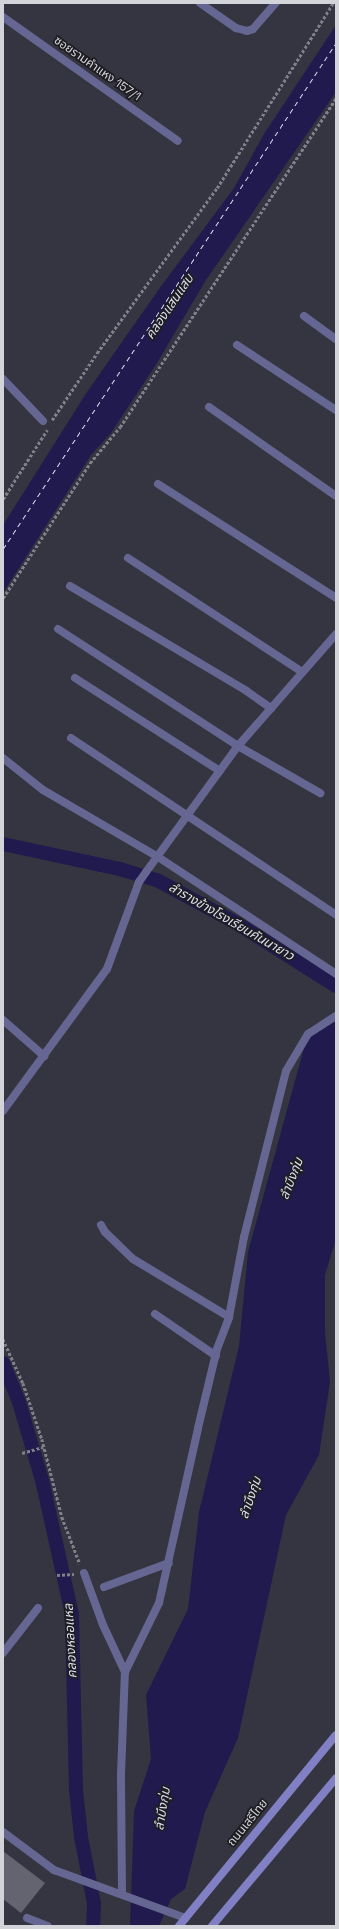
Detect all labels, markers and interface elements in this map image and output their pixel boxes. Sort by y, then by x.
street label: ซอยรามคำแหง 157/1 [51,34,143,104]
water label: คลองแสนแสบ [143,272,197,342]
water label: ลำรางข้างโรงเรียนคันนายาว [166,880,296,964]
water label: ลำบึงกุ่ม [277,1156,307,1202]
water label: ลำบึงกุ่ม [237,1475,265,1521]
water label: คลองหลอแหล [61,1603,81,1679]
water label: ลำบึงกุ่ม [152,1786,174,1832]
street label: ถนนเสรีไทย [225,1797,271,1849]

